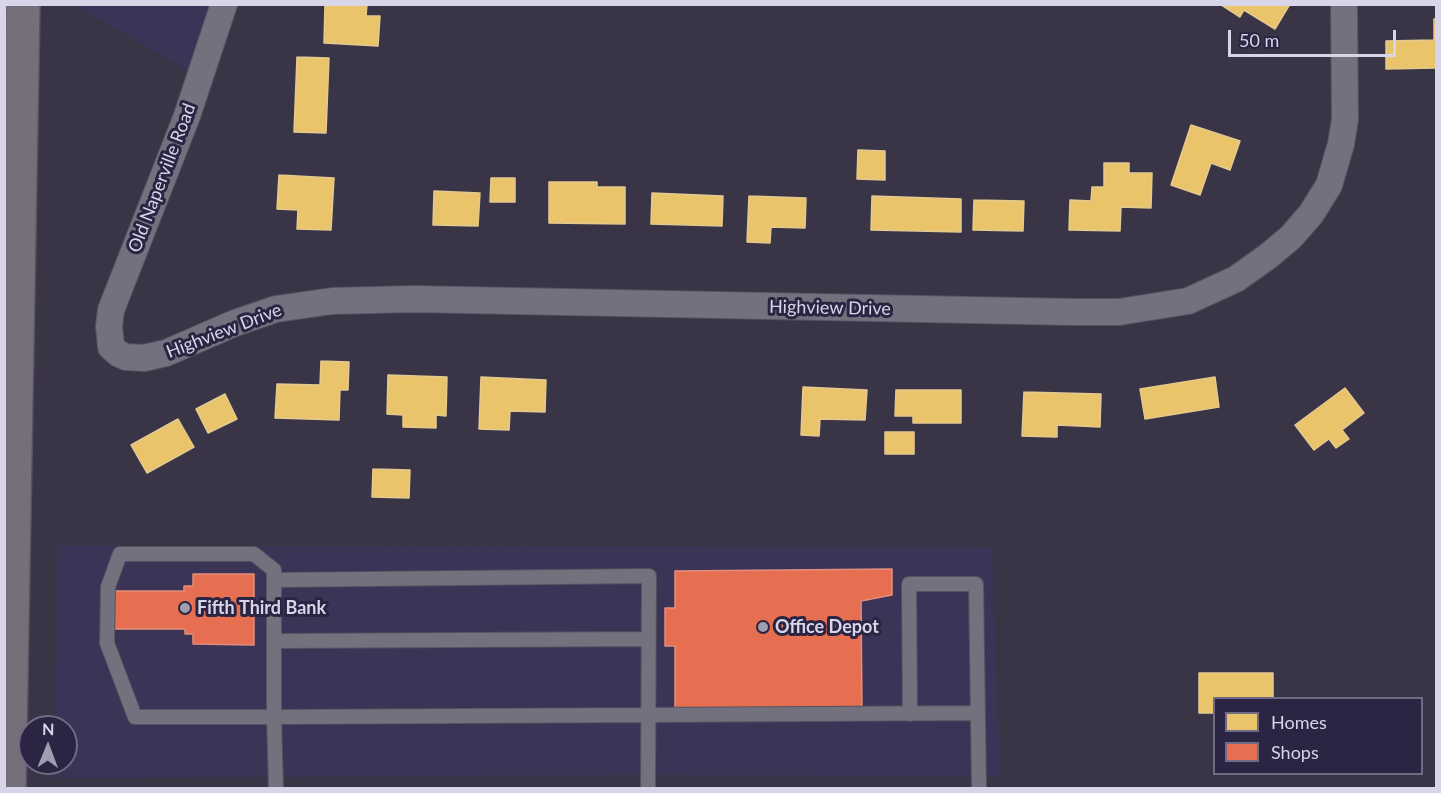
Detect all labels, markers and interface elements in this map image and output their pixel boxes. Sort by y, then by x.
scale bar [1231,18,1399,56]
text: 50 m [1239,29,1279,51]
street label: Old Naperville Road [124,100,200,256]
street label: Highview Drive [769,296,891,320]
street label: Highview Drive [163,299,285,363]
place label: Fifth Third Bank [197,597,326,619]
marker: Fifth Third Bank [178,601,192,615]
place label: Office Depot [775,616,879,638]
marker: Office Depot [756,620,770,634]
legend [1213,697,1423,775]
text: Homes [1271,711,1327,733]
north arrow [18,715,78,775]
text: N [42,719,55,738]
text: Shops [1271,741,1319,763]

